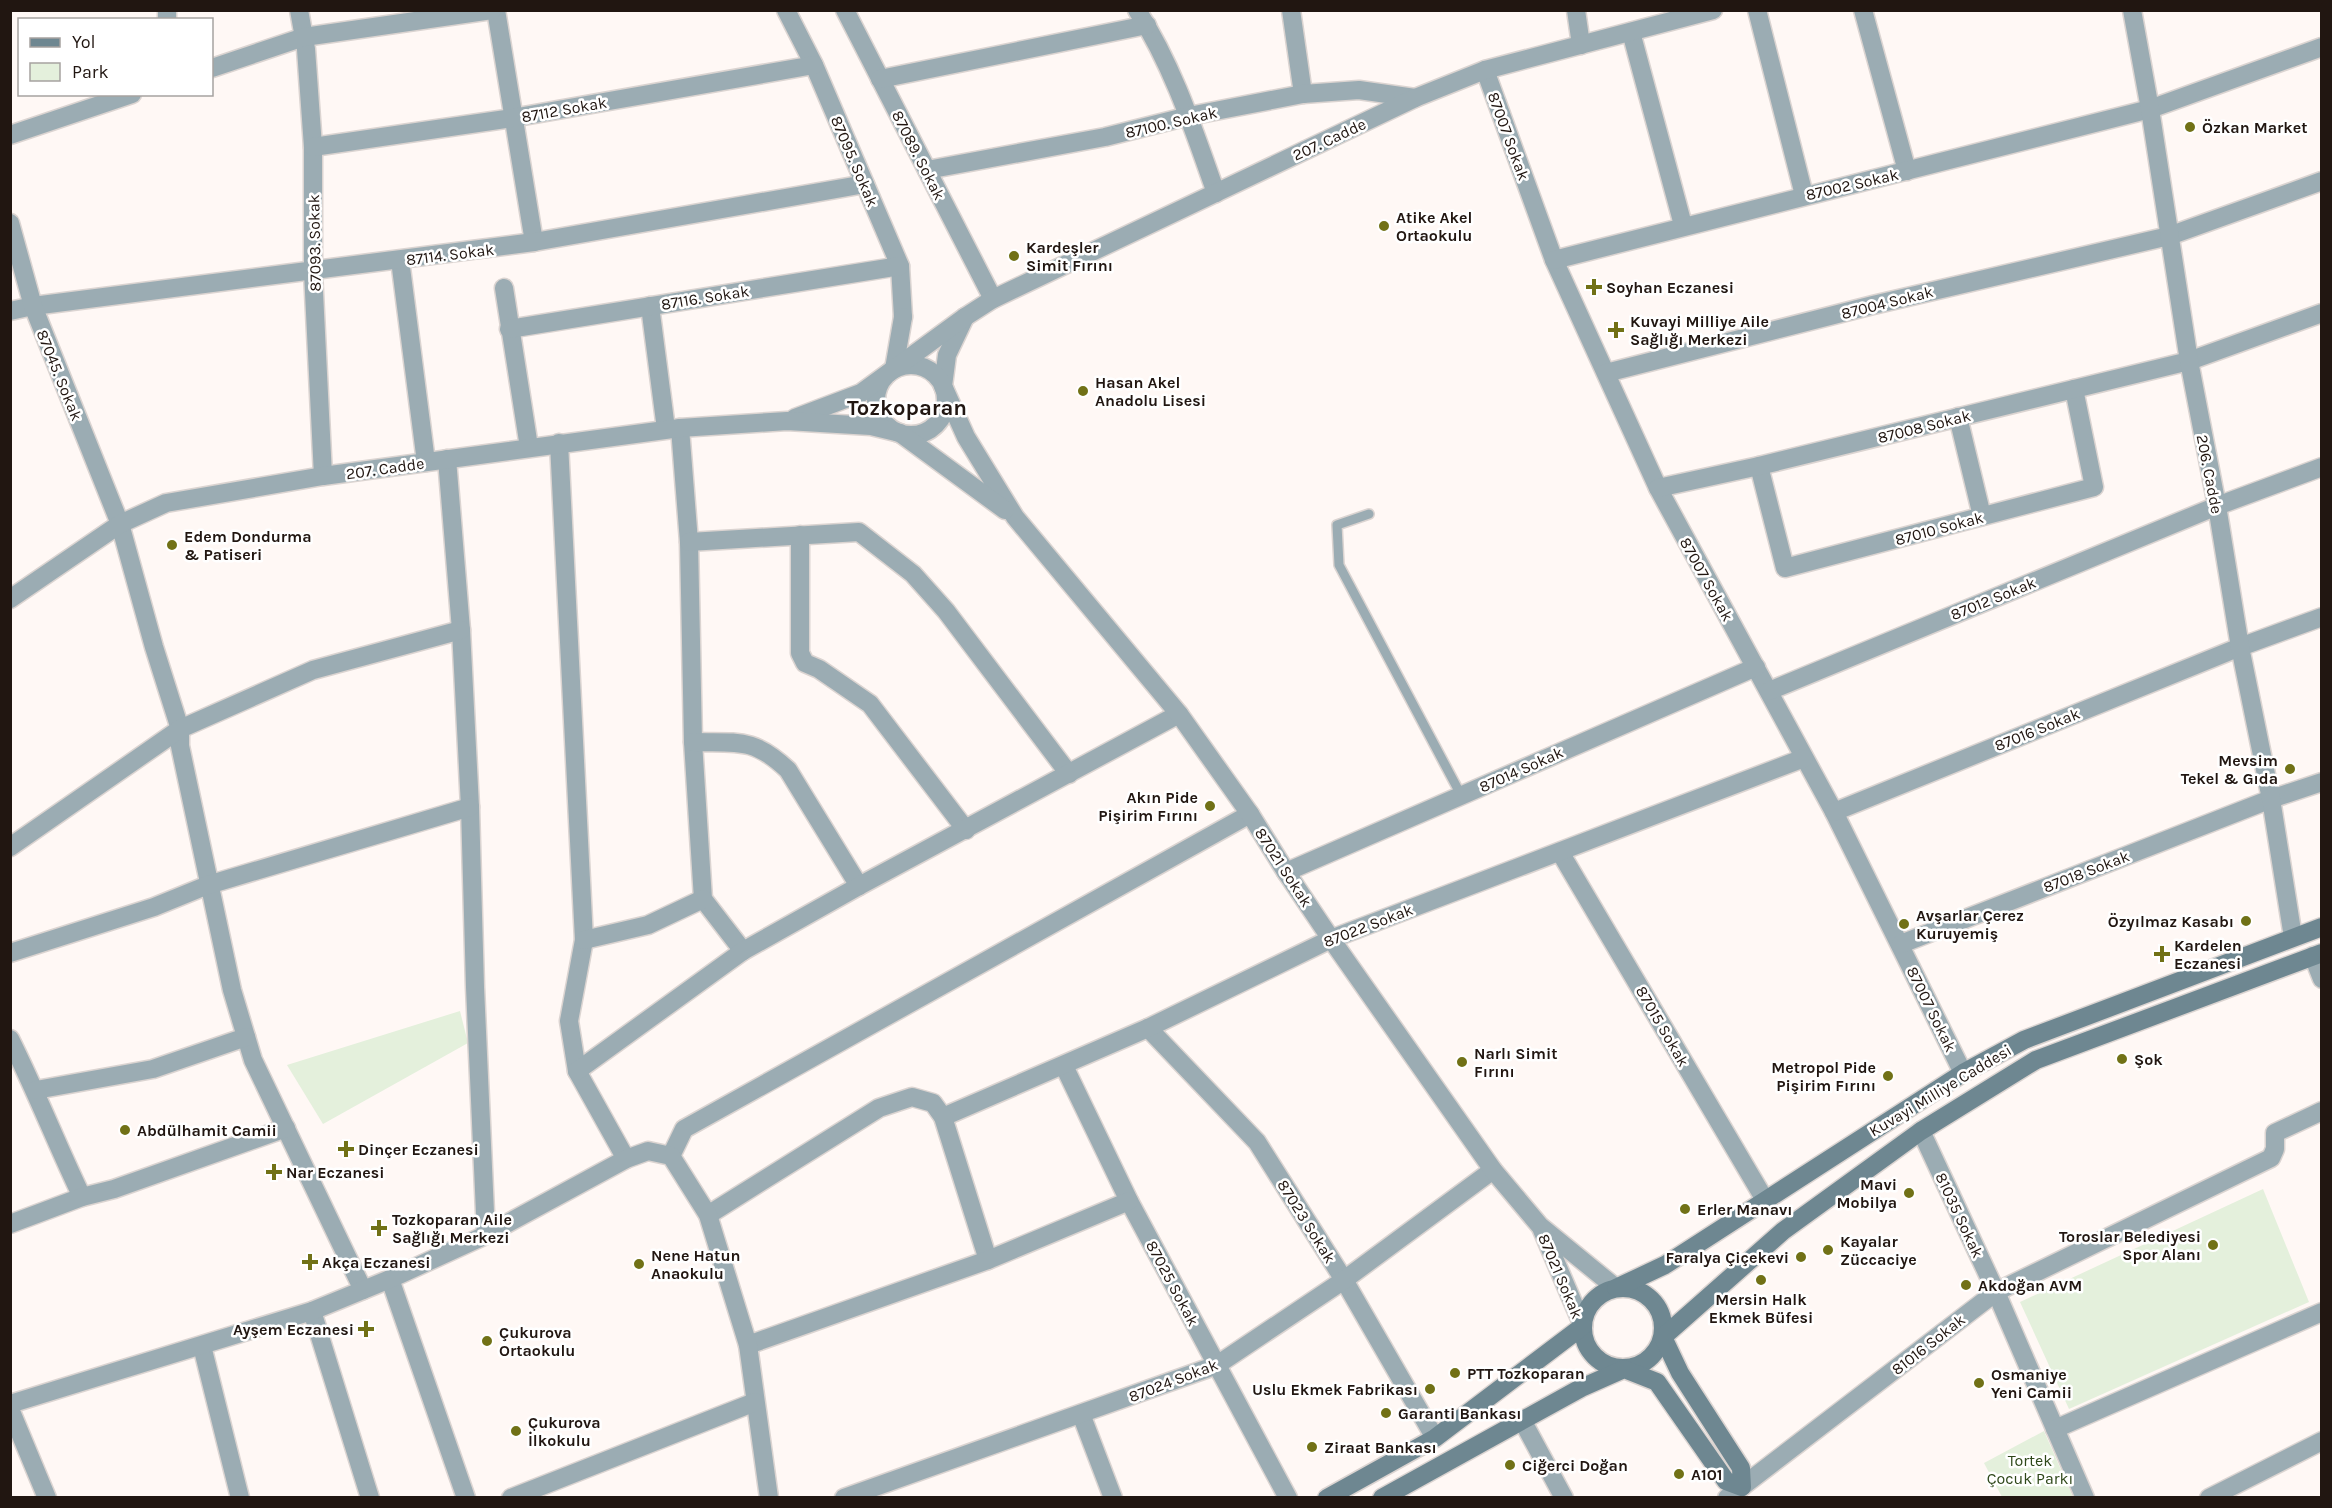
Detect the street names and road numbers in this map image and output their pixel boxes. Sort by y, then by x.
street label: 87007 Sokak [1484,89,1533,183]
street label: 87112 Sokak [520,93,608,126]
street label: 87100. Sokak [1123,103,1219,142]
street label: 87089. Sokak [888,107,949,203]
street label: 87095. Sokak [827,113,882,210]
street label: 207. Cadde [1290,114,1369,165]
street label: 87002 Sokak [1804,165,1900,204]
street label: 87093. Sokak [304,194,325,292]
street label: 87114. Sokak [405,240,495,269]
street label: 87116. Sokak [660,281,751,314]
street label: 87004 Sokak [1839,282,1935,323]
street label: 87045. Sokak [33,327,86,424]
street label: 87008 Sokak [1876,406,1973,447]
street label: 206. Cadde [2193,433,2227,515]
street label: 207. Cadde [345,454,425,483]
street label: 87010 Sokak [1893,508,1985,549]
street label: 87007 Sokak [1676,534,1737,624]
street label: 87012 Sokak [1948,573,2039,624]
street label: 87016 Sokak [1992,704,2083,755]
street label: 87014 Sokak [1476,742,1566,796]
street label: 87021 Sokak [1251,824,1316,910]
street label: 87018 Sokak [2040,846,2132,897]
street label: 87022 Sokak [1321,900,1416,951]
street label: 87007 Sokak [1903,963,1960,1055]
street label: 87015 Sokak [1632,982,1693,1070]
street label: Kuvayi Milliye Caddesi [1866,1040,2015,1140]
street label: 81035 Sokak [1931,1169,1988,1261]
street label: 87023 Sokak [1273,1176,1340,1266]
street label: 87021 Sokak [1534,1231,1587,1322]
street label: 87025 Sokak [1142,1237,1203,1329]
street label: 81016 Sokak [1888,1310,1969,1379]
street label: 87024 Sokak [1126,1355,1221,1406]

